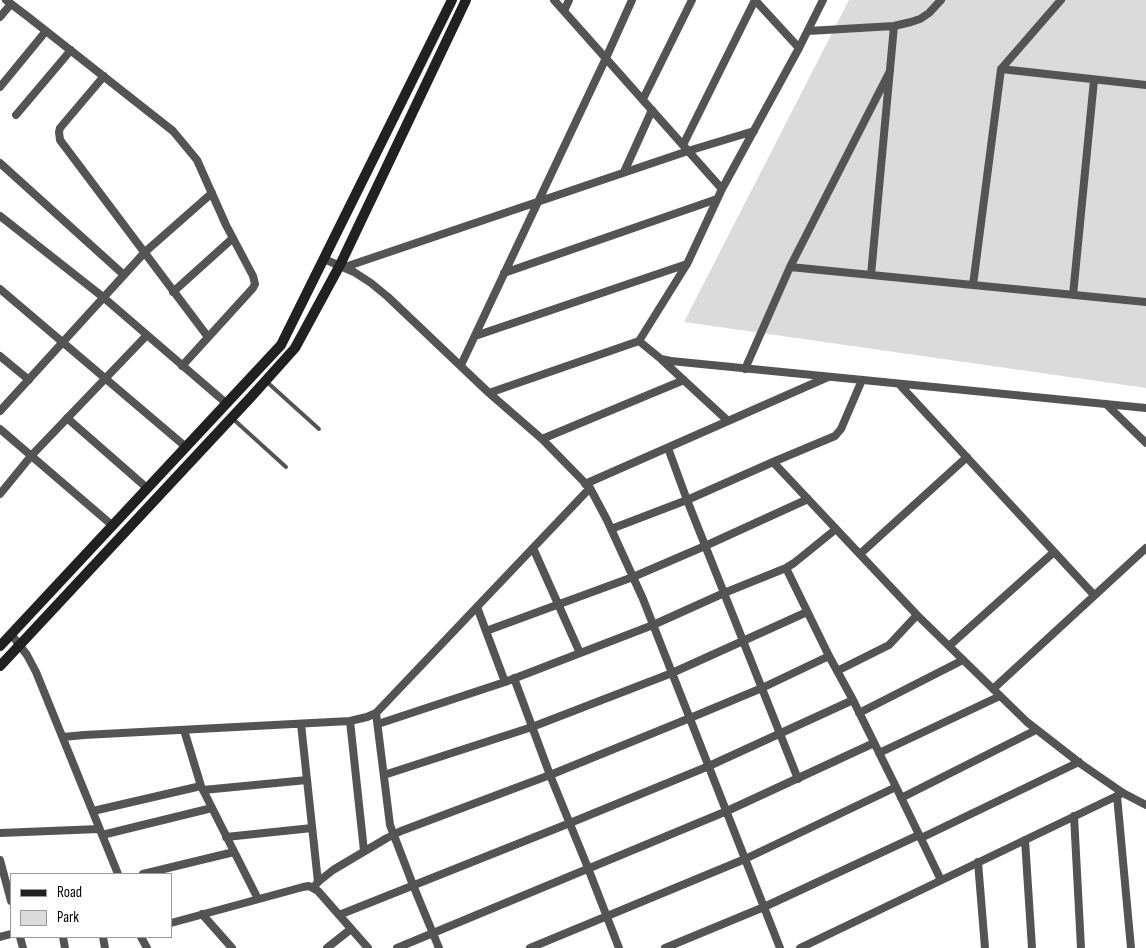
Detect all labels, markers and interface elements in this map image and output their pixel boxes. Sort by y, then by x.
legend [10,873,172,938]
text: Road [57,883,82,902]
text: Park [57,908,79,927]

